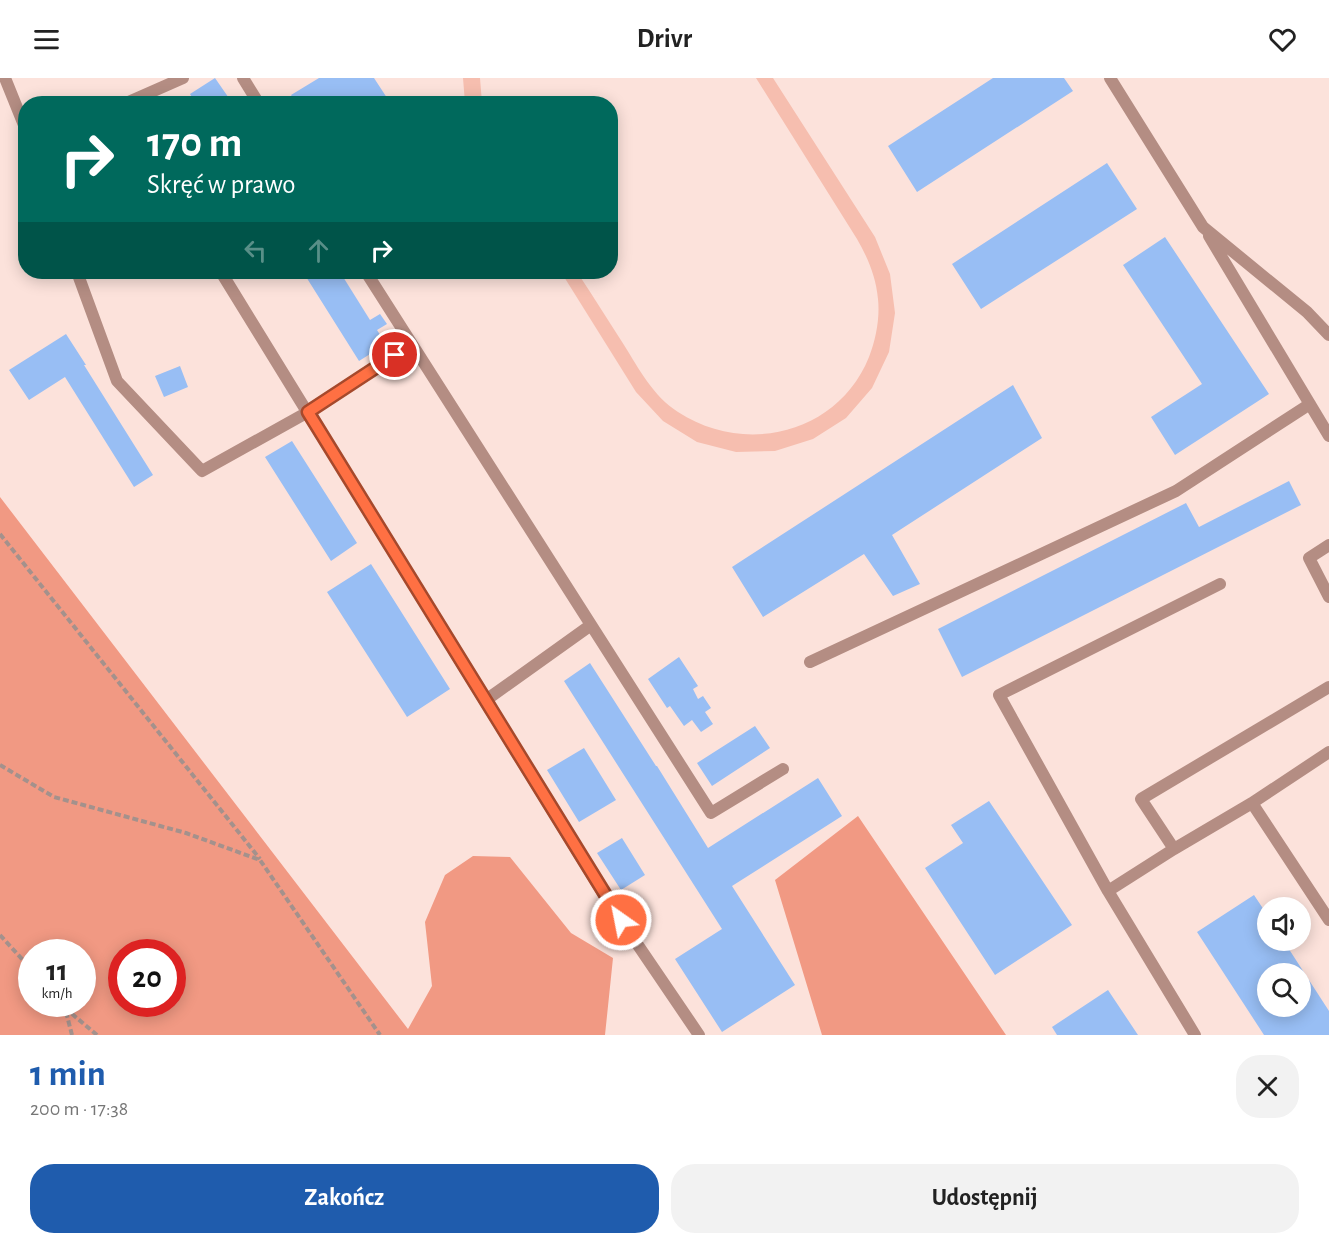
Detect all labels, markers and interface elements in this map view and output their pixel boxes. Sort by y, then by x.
icon: menu [30,23,63,56]
icon: heart [1266,23,1299,56]
text: Drivr [637,25,692,52]
icon: right [48,120,126,198]
text: 170 m [147,122,242,164]
text: Skręć w prawo [147,171,296,198]
icon: left [239,234,272,267]
icon: ahead [302,234,335,267]
icon: right [365,234,398,267]
pin [369,329,420,380]
icon: arrive [378,338,411,371]
position arrow [589,888,653,952]
map controls [1257,897,1311,1017]
button: sound [1257,897,1311,951]
speed limit sign: 20 [108,939,186,1017]
text: 11 [46,956,68,986]
button: search [1257,963,1311,1017]
text: km/h [42,986,72,1001]
button: close [1236,1055,1299,1118]
text: 1 min [30,1056,106,1092]
text: 200 m · 17:38 [30,1099,128,1119]
button: Zakończ [30,1164,659,1233]
button: Udostępnij [671,1164,1299,1233]

